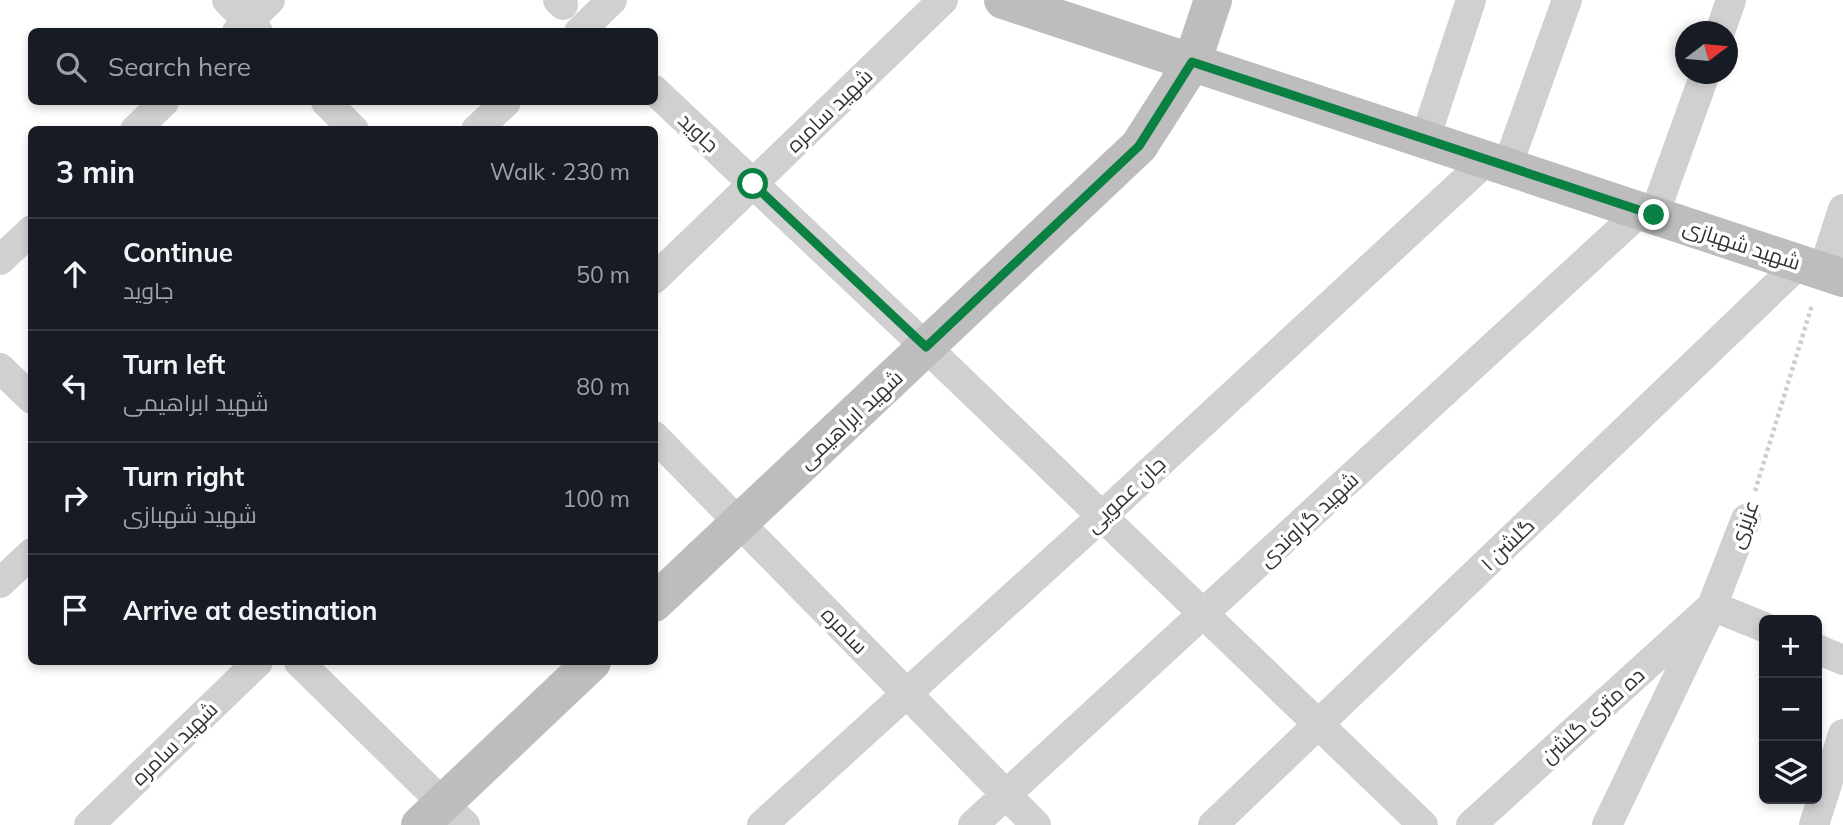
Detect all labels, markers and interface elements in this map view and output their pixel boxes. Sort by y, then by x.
north arrow [1675,21,1738,84]
search box [28,28,658,105]
icon: search [52,48,90,86]
text: Search here [108,50,251,83]
street label: شهید سامره [781,63,878,158]
street label: جاوید [673,107,725,157]
text: 3 min [56,153,135,191]
text: Walk · 230 m [490,157,630,186]
route start [737,168,768,199]
route end [1638,199,1669,230]
street label: شهید شهبازی [1680,213,1804,276]
text: Continue [123,236,233,269]
icon: ahead [56,255,94,293]
text: 50 m [576,260,630,289]
text: جاوید [123,276,174,305]
text: Turn left [123,348,225,381]
street label: شهید ابراهیمی [793,364,908,475]
icon: left [56,367,94,405]
text: 80 m [576,372,630,401]
text: شهید ابراهیمی [123,388,269,417]
street label: جان عمویی [1079,450,1171,538]
text: Turn right [123,460,244,493]
street label: شهید گراوندی [1253,466,1364,573]
icon: right [56,479,94,517]
text: 100 m [562,484,630,513]
street label: عزیزی [1722,496,1765,552]
text: شهید شهبازی [123,500,257,529]
street label: گلشن ۱ [1475,512,1540,577]
icon: arrive [56,591,94,629]
text: Arrive at destination [123,594,378,627]
street label: سامره [816,601,874,659]
map controls [1759,615,1822,804]
button: + [1759,615,1822,678]
street label: ده متری گلشن [1535,661,1650,769]
button: − [1759,678,1822,741]
street label: شهید سامره [126,696,223,791]
button: layers [1759,741,1822,804]

